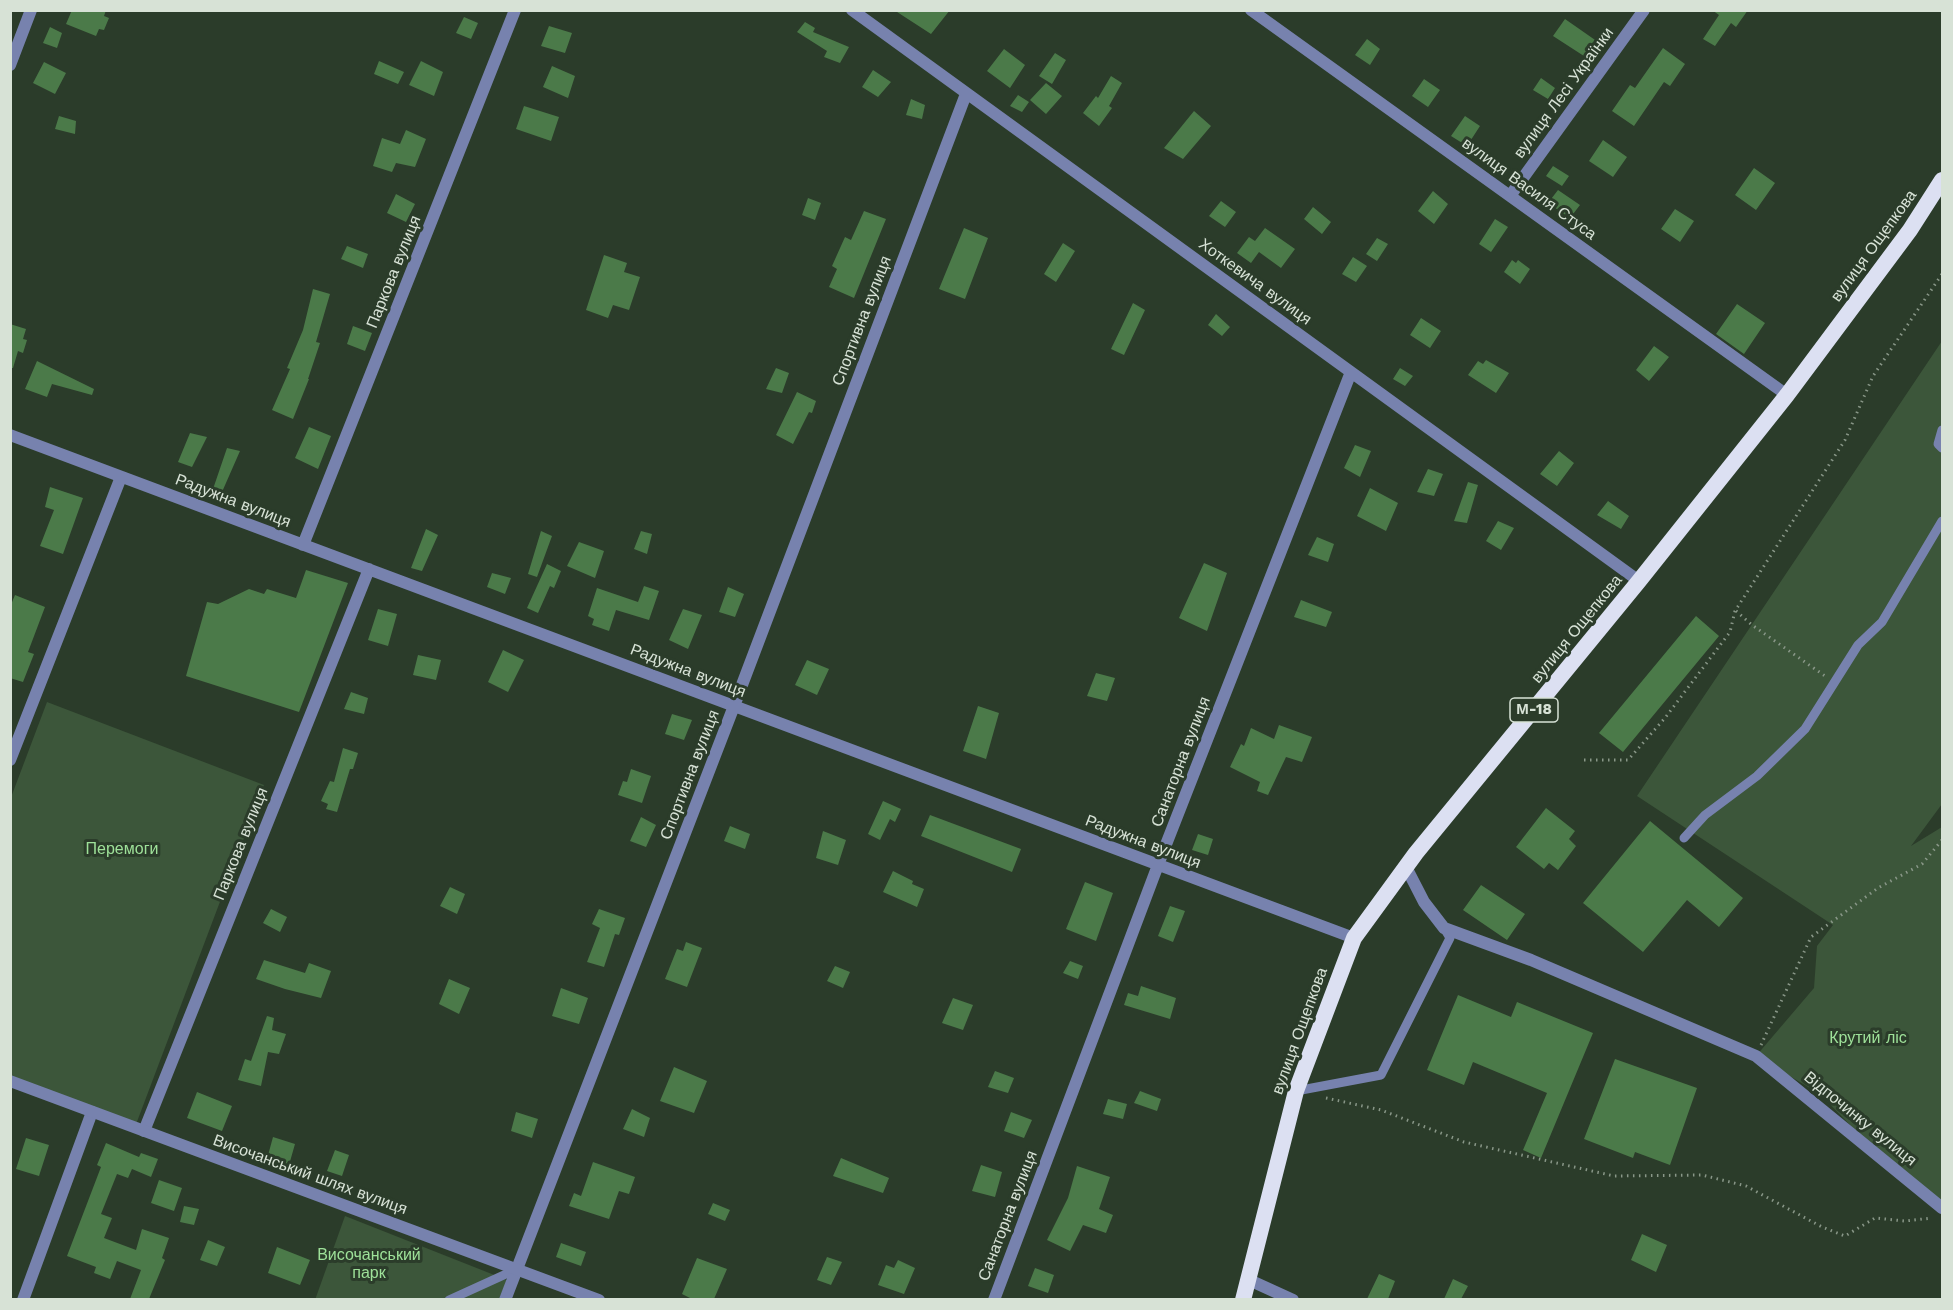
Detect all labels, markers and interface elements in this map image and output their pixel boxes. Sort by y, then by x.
street label: вулиця Лесі Українки [1510,24,1618,162]
street label: вулиця Василя Стуса [1458,134,1600,244]
street label: вулиця Ощепкова [1827,186,1921,306]
street label: Паркова вулиця [363,213,425,331]
street label: Хоткевича вулиця [1195,235,1315,329]
street label: Спортивна вулиця [828,253,896,389]
street label: Радужна вулиця [172,470,294,532]
street label: вулиця Ощепкова [1527,571,1627,687]
street label: Радужна вулиця [627,640,749,702]
street label: Санаторна вулиця [1147,694,1215,830]
road number: М-18 [1510,698,1558,722]
street label: Спортивна вулиця [656,707,724,843]
street label: Паркова вулиця [210,785,272,903]
street label: Радужна вулиця [1082,811,1204,873]
park label: Перемоги [86,839,158,859]
street label: вулиця Ощепкова [1268,965,1332,1097]
park label: Крутий ліс [1829,1028,1907,1048]
street label: Відпочинку вулиця [1800,1068,1920,1170]
street label: Височанський шлях вулиця [210,1131,410,1219]
street label: Санаторна вулиця [974,1148,1042,1284]
park label: Височанський парк [317,1245,421,1283]

